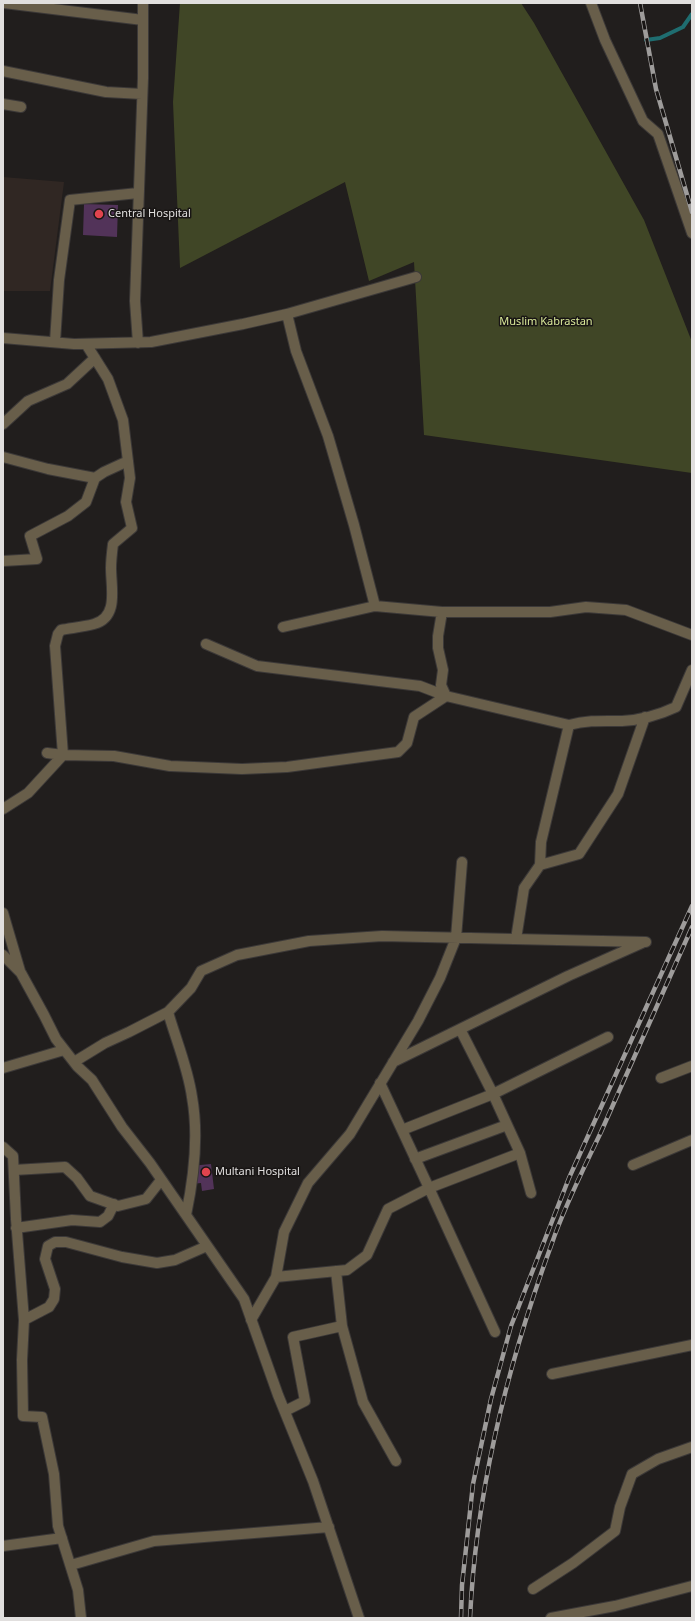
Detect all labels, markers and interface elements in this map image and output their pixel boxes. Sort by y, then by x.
place label: Central Hospital [108,207,191,221]
marker: Central Hospital [93,208,105,220]
park label: Muslim Kabrastan [499,315,593,329]
place label: Multani Hospital [215,1165,300,1179]
marker: Multani Hospital [200,1166,212,1178]

